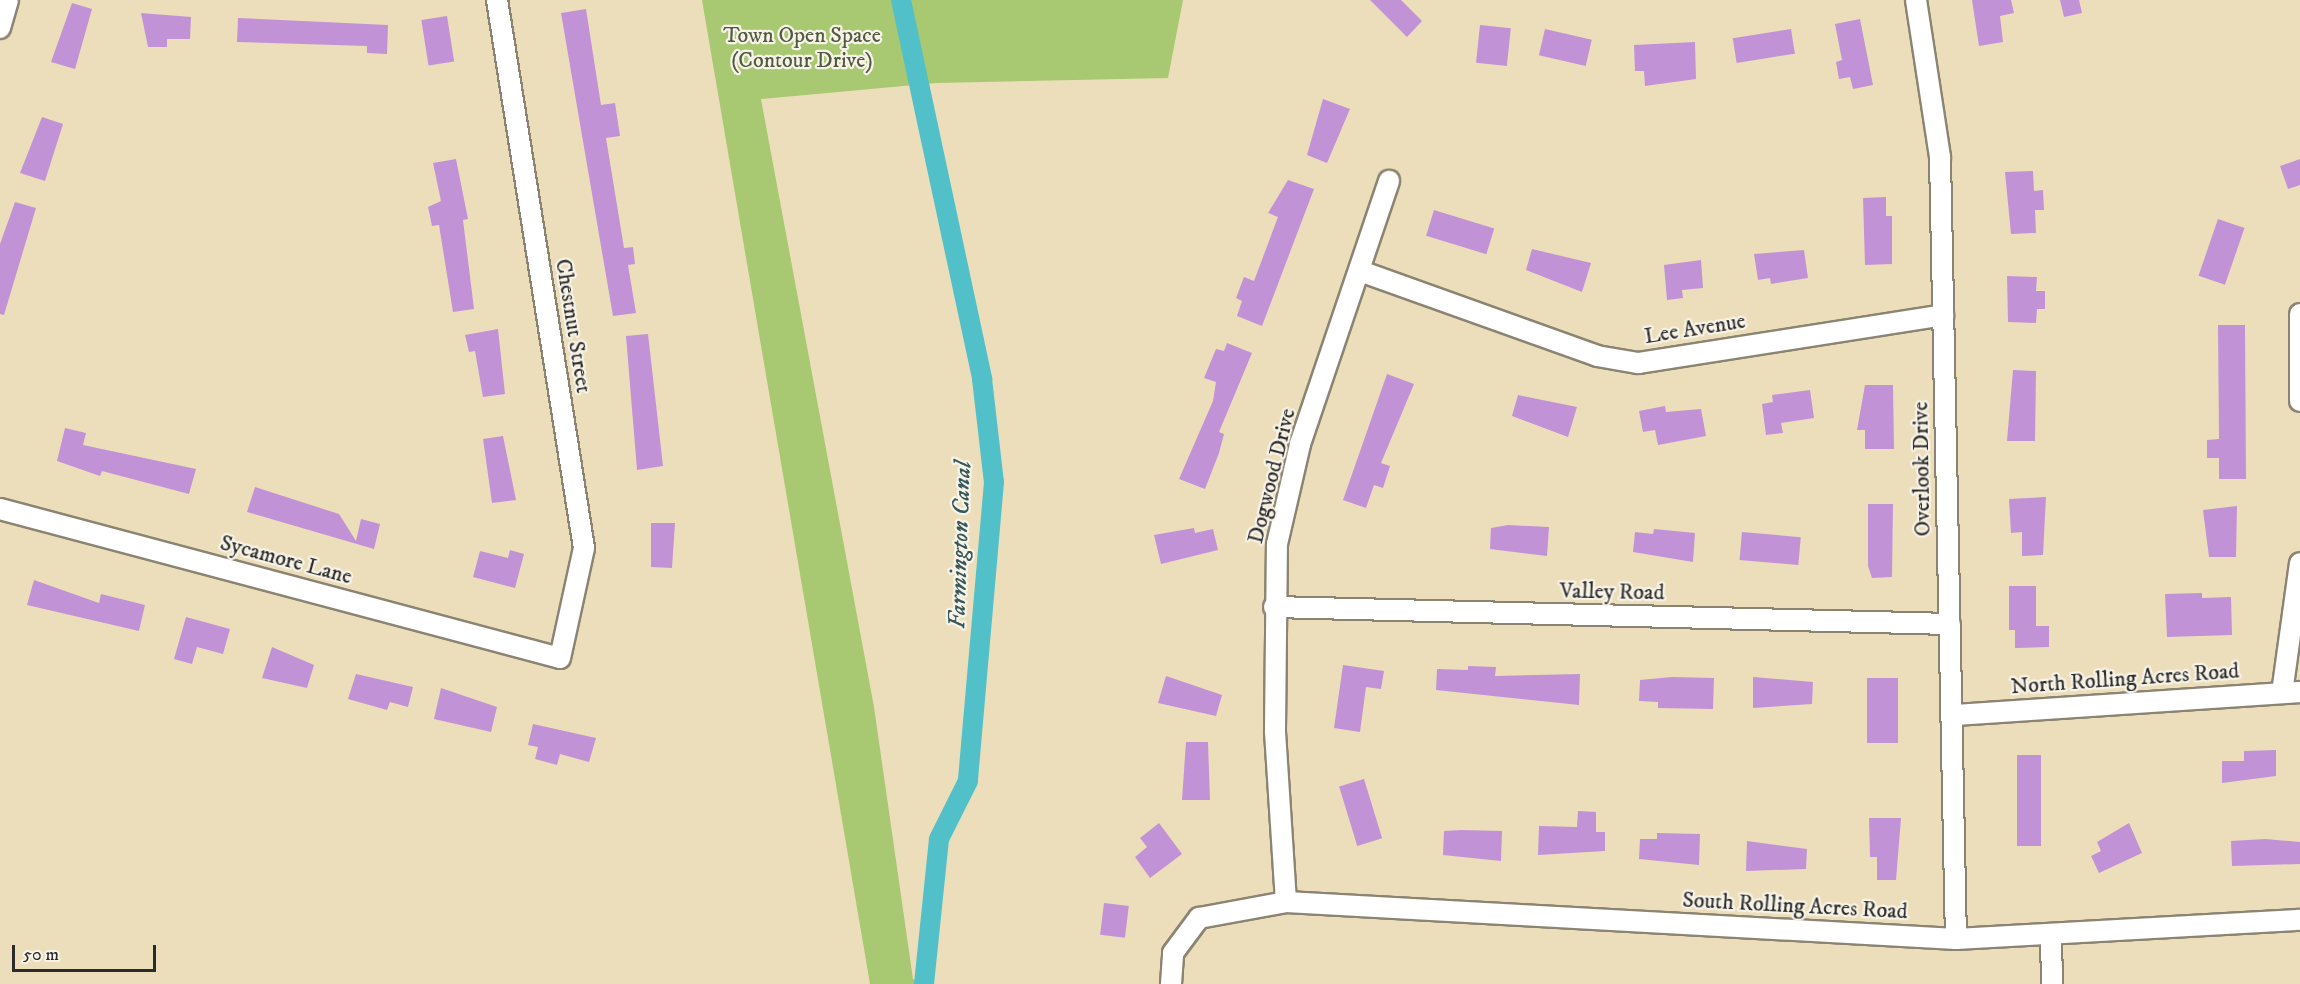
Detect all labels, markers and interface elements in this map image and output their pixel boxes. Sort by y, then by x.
park label: Town Open Space (Contour Drive) [723,22,881,74]
street label: Chestnut Street [549,257,597,395]
street label: Lee Avenue [1642,308,1748,350]
street label: Overlook Drive [1908,401,1936,537]
street label: Dogwood Drive [1242,406,1302,546]
water label: Farmington Canal [944,461,978,629]
street label: Sycamore Lane [217,530,355,590]
street label: Valley Road [1559,578,1665,606]
street label: North Rolling Acres Road [2010,658,2240,700]
street label: South Rolling Acres Road [1682,887,1908,925]
scale bar [15,933,159,971]
text: 50 m [23,944,59,966]

